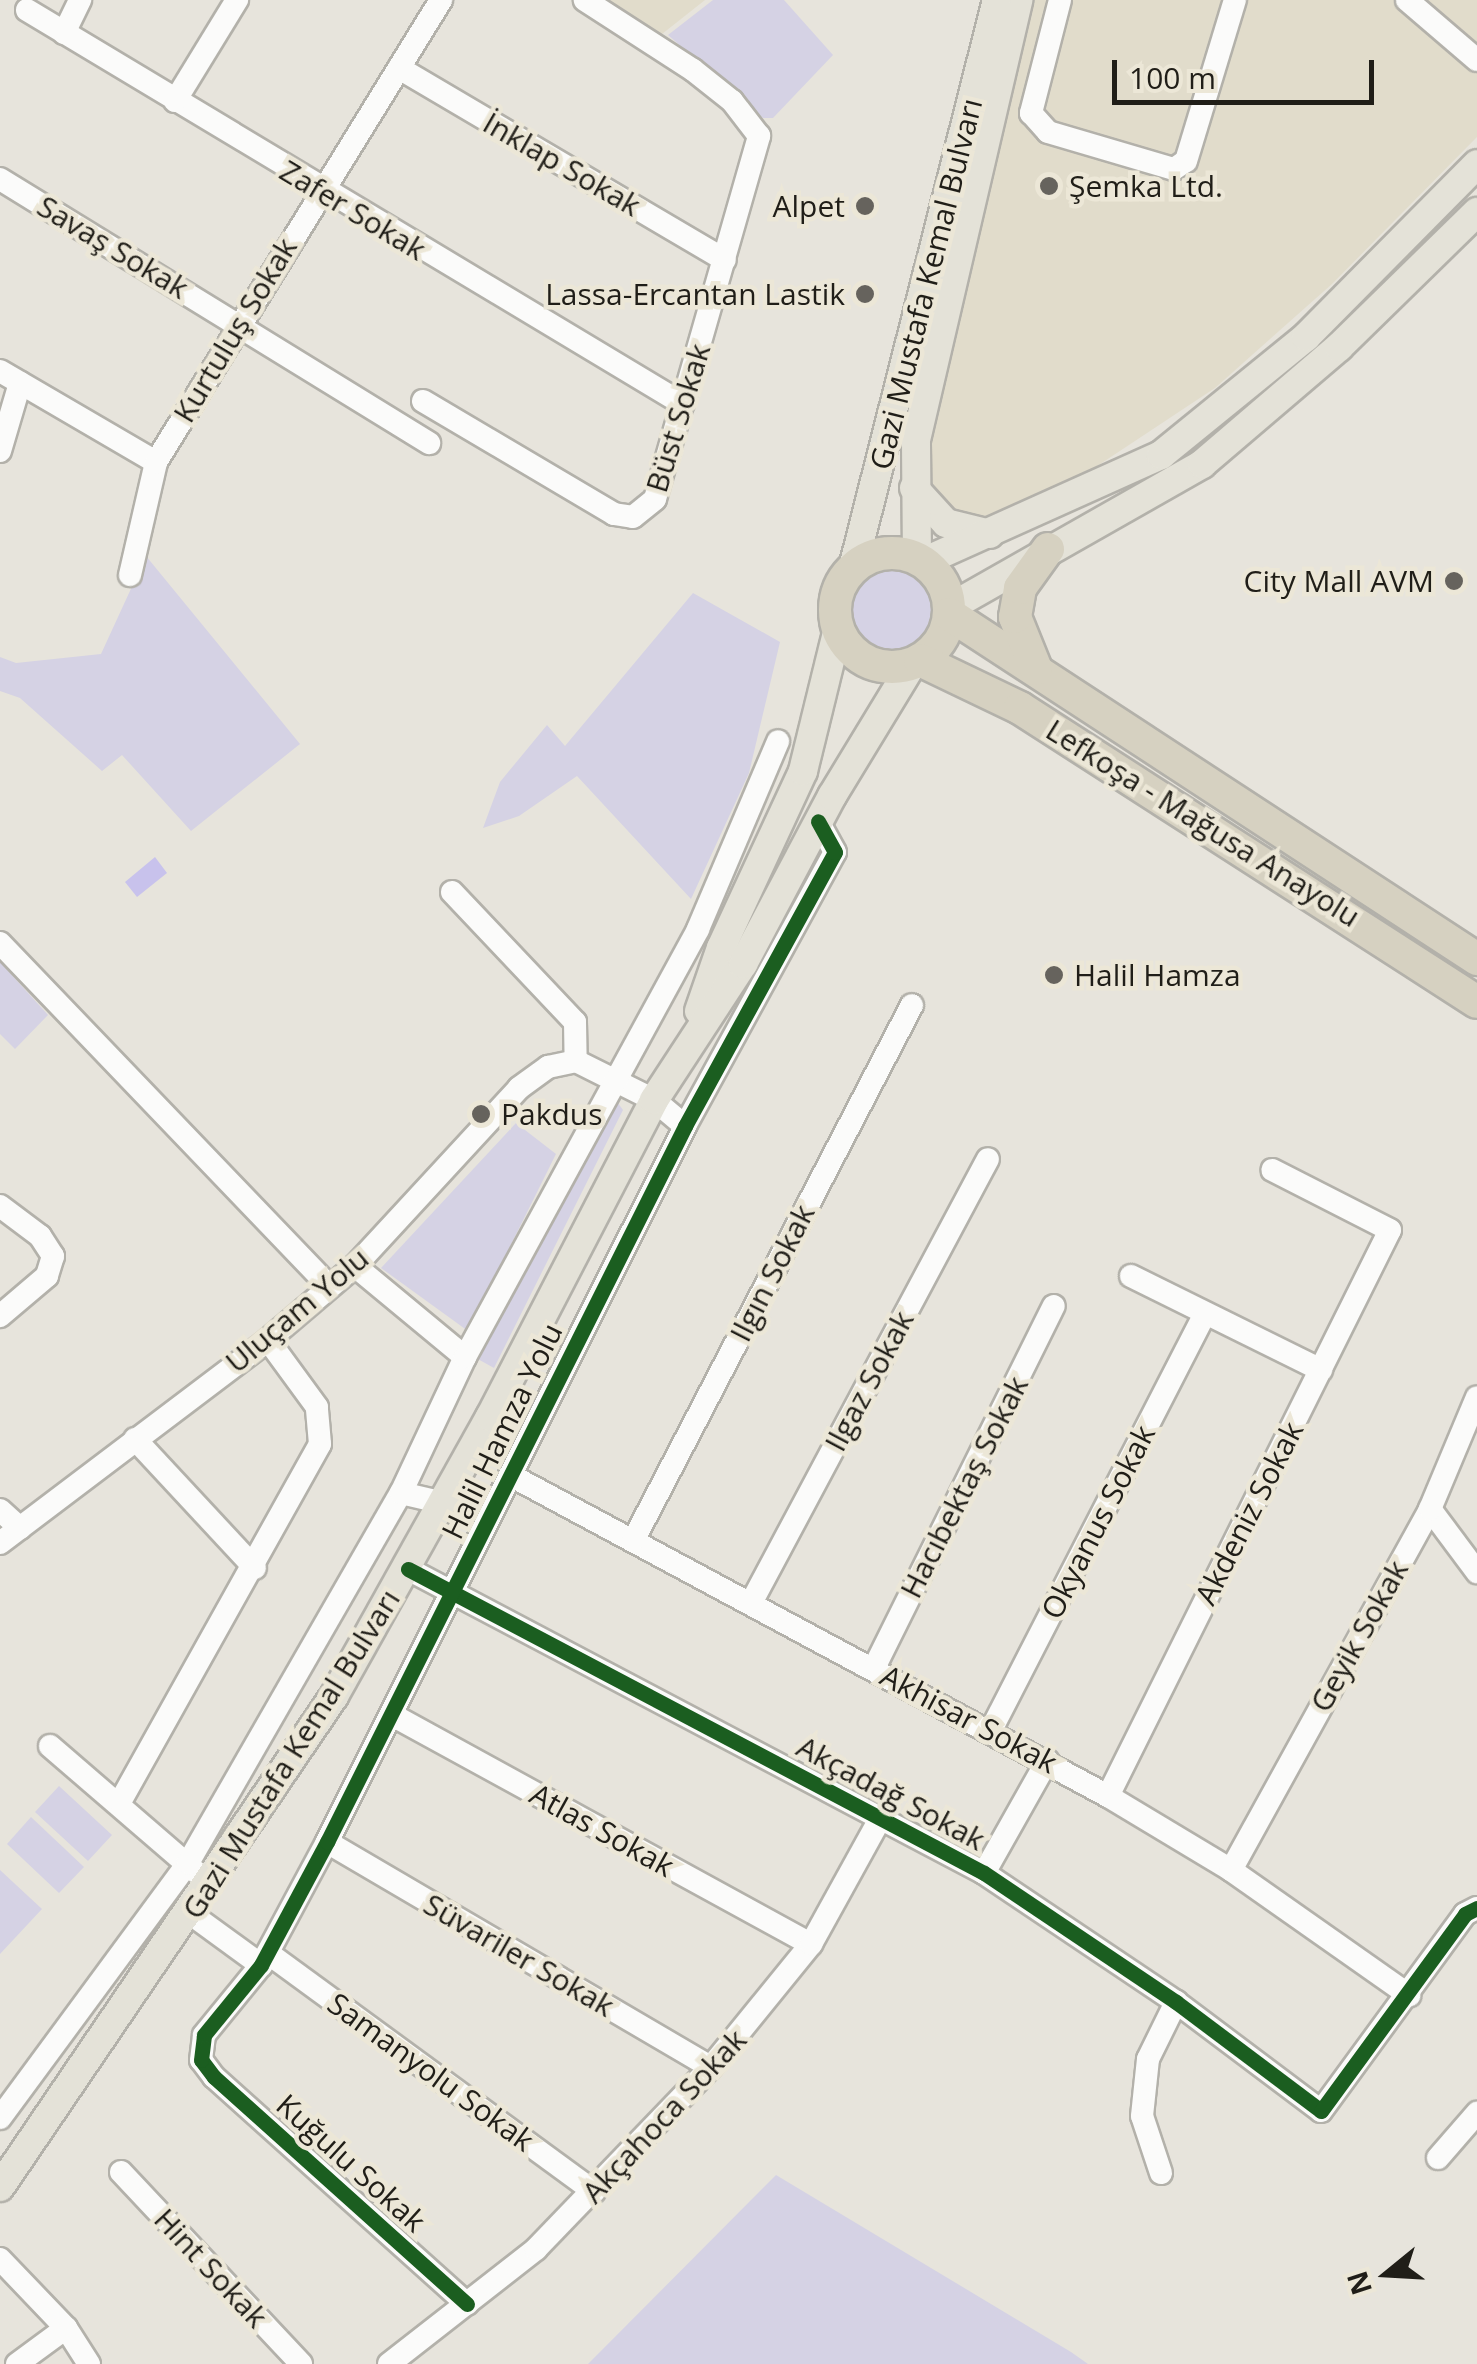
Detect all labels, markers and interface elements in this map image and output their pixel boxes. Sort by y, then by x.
scale bar [1117,40,1380,102]
text: 100 m [1129,57,1216,98]
street label: Gazi Mustafa Kemal Bulvarı [862,95,990,473]
street label: İnklap Sokak [477,105,647,223]
street label: Zafer Sokak [274,152,432,268]
place label: Şemka Ltd. [1069,168,1223,204]
marker: Şemka Ltd. [1038,175,1060,197]
street label: Savaş Sokak [31,188,195,306]
place label: Alpet [773,188,845,224]
marker: Alpet [854,195,876,217]
street label: Kurtuluş Sokak [166,231,304,429]
place label: Lassa-Ercantan Lastik [545,276,845,312]
marker: Lassa-Ercantan Lastik [854,283,876,305]
street label: Büst Sokak [638,339,718,497]
place label: City Mall AVM [1244,563,1434,599]
marker: City Mall AVM [1443,570,1465,592]
street label: Lefkoşa - Mağusa Anayolu [1040,712,1366,934]
place label: Halil Hamza [1074,957,1241,993]
marker: Halil Hamza [1043,964,1065,986]
place label: Pakdus [501,1096,603,1132]
marker: Pakdus [470,1103,492,1125]
street label: Ilgın Sokak [722,1199,822,1347]
street label: Uluçam Yolu [218,1240,376,1380]
street label: Ilgaz Sokak [817,1305,921,1457]
street label: Halil Hamza Yolu [434,1317,570,1545]
street label: Hacıbektaş Sokak [893,1370,1035,1604]
street label: Akdeniz Sokak [1187,1416,1311,1610]
street label: Okyanus Sokak [1034,1419,1162,1625]
street label: Geyik Sokak [1303,1554,1415,1718]
street label: Gazi Mustafa Kemal Bulvarı [175,1583,407,1925]
street label: Akhisar Sokak [875,1657,1063,1781]
street label: Akçadağ Sokak [791,1728,991,1858]
street label: Atlas Sokak [524,1776,680,1884]
street label: Süvariler Sokak [418,1886,620,2024]
street label: Samanyolu Sokak [321,1985,541,2159]
street label: Akçahoca Sokak [575,2022,753,2210]
street label: Kuğulu Sokak [269,2087,433,2239]
street label: Hint Sokak [147,2201,275,2335]
north arrow [1337,2224,1437,2324]
text: N [1337,2267,1380,2300]

